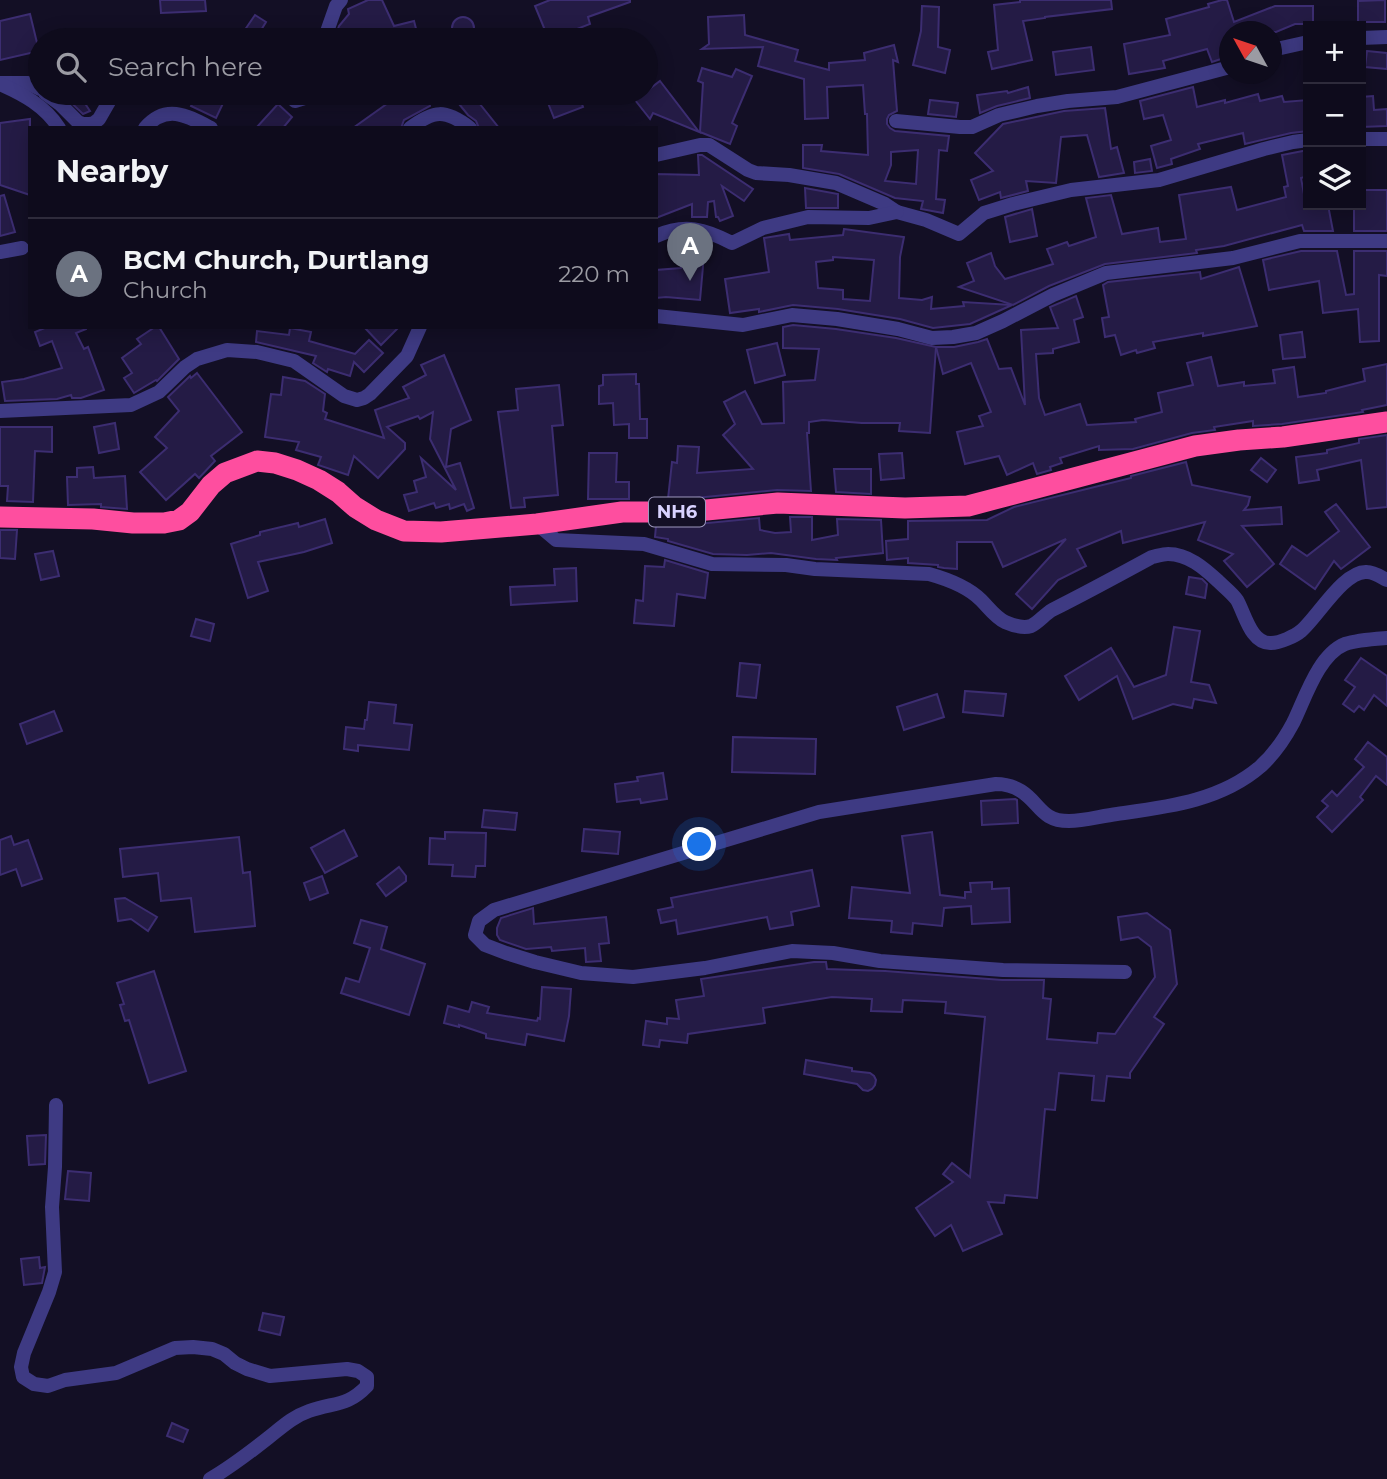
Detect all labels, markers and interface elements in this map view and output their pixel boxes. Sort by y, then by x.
north arrow [1219,21,1282,84]
map controls [1303,21,1366,210]
button: + [1303,21,1366,84]
search box [28,28,658,105]
icon: search [52,48,90,86]
text: Search here [108,51,263,83]
button: − [1303,84,1366,147]
button: layers [1303,147,1366,210]
text: Nearby [56,153,168,190]
pin: A [667,223,713,281]
text: BCM Church, Durtlang [123,244,429,276]
text: A [70,260,88,288]
text: 220 m [558,260,630,288]
text: Church [123,276,208,304]
road number: NH6 [649,498,705,526]
your location [682,827,716,861]

